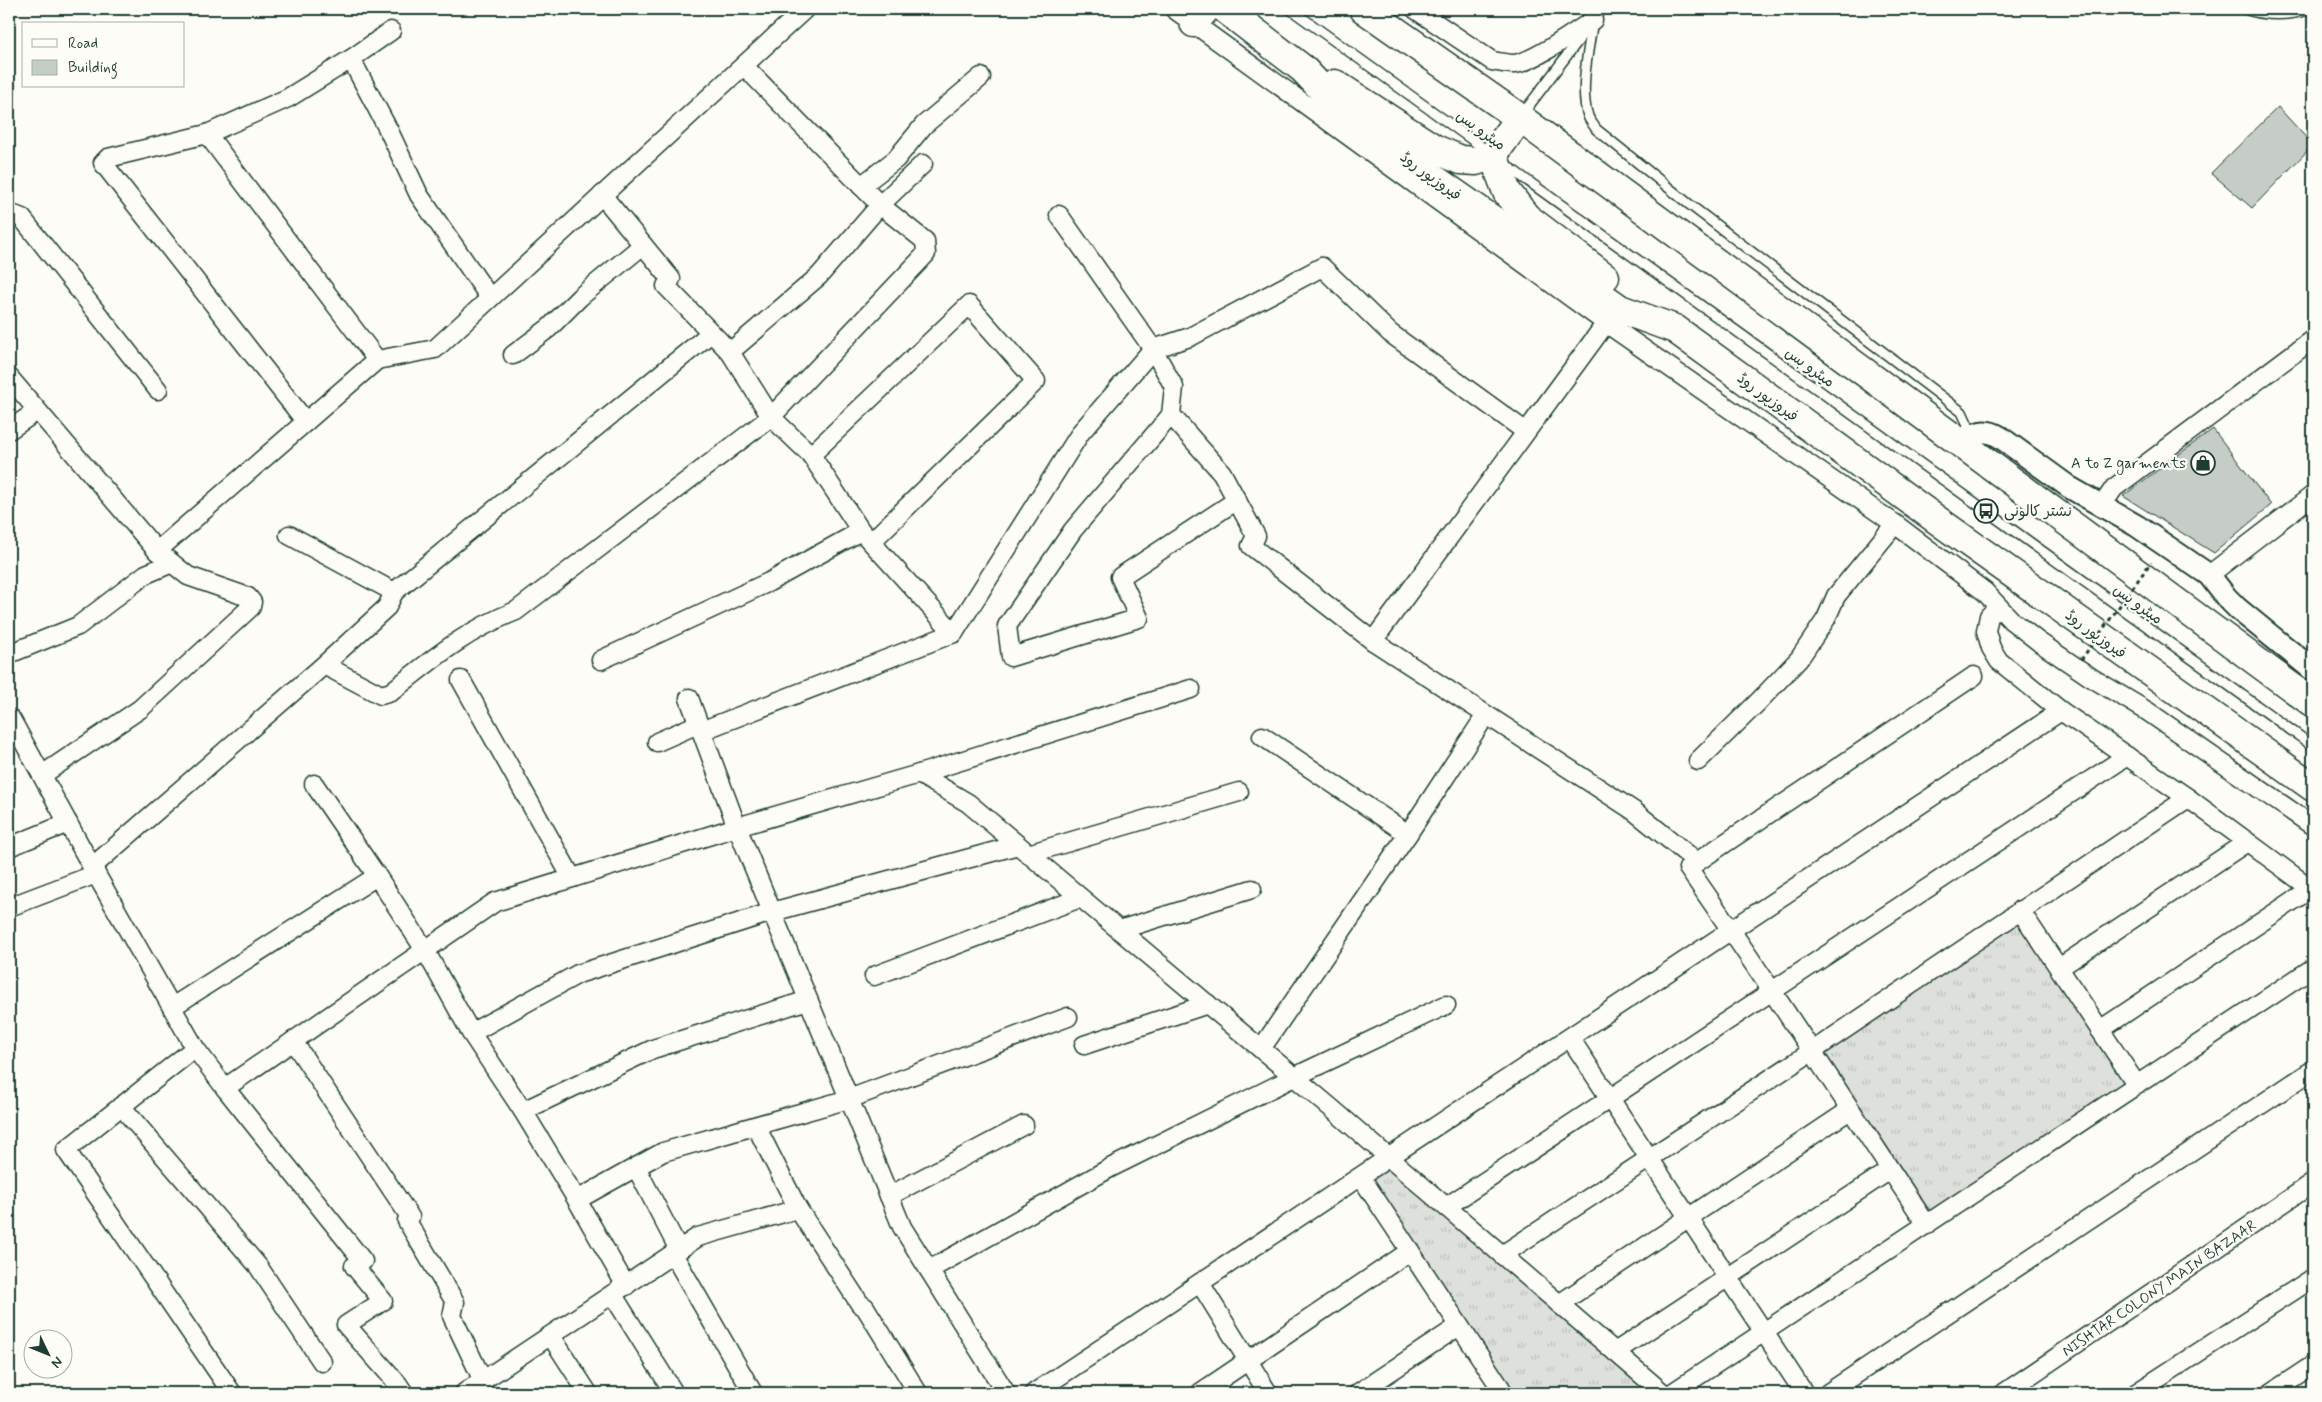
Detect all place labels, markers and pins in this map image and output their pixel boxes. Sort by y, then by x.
shop icon: A to Z garments [2190,450,2216,476]
place label: A to Z garments [2071,454,2186,475]
bus stop icon: نشتر کالونی [1973,498,1999,524]
place label: نشتر کالونی [2004,502,2072,522]

